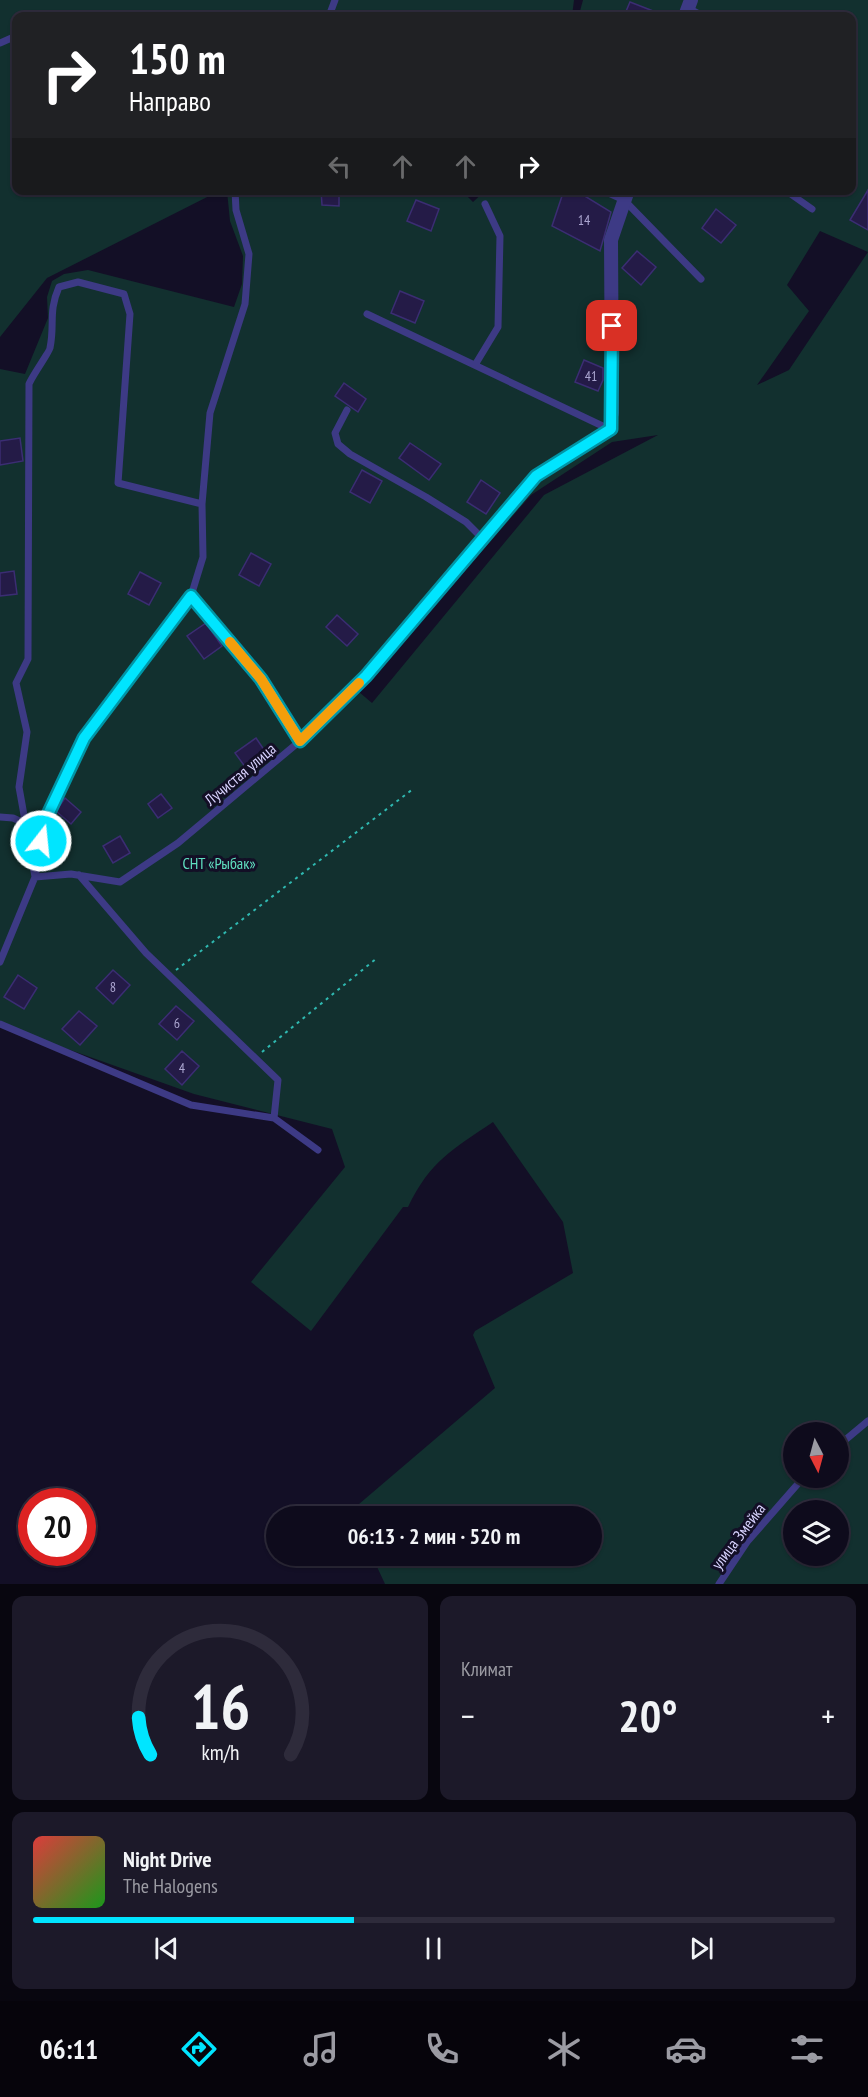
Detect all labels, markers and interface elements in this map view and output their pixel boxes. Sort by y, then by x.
text: 150 m [129,31,226,86]
icon: right [30,36,108,114]
text: Направо [129,84,211,118]
icon: left [323,150,356,183]
icon: ahead [386,150,419,183]
icon: ahead [449,150,482,183]
icon: right [512,150,545,183]
house number: 14 [578,211,591,229]
pin [586,300,637,351]
icon: arrive [595,309,628,342]
house number: 41 [585,367,597,385]
street label: Лучистая улица [200,738,280,810]
position arrow [9,809,73,873]
park label: СНТ «Рыбак» [182,853,256,873]
house number: 8 [110,978,116,996]
house number: 6 [174,1014,180,1032]
house number: 4 [179,1059,186,1077]
north arrow [783,1422,849,1488]
map controls [783,1422,849,1566]
speed limit sign: 20 [18,1488,96,1566]
street label: улица Змейка [707,1499,769,1573]
button: layers [783,1500,849,1566]
text: 06:13 · 2 мин · 520 m [348,1522,520,1550]
text: Климат [461,1656,512,1682]
text: 16 [190,1665,250,1746]
text: 20° [618,1686,678,1744]
text: − [461,1694,475,1737]
text: + [821,1694,835,1737]
text: km/h [201,1738,239,1766]
text: Night Drive [123,1845,212,1873]
text: The Halogens [123,1873,218,1899]
icon: previous [150,1932,183,1965]
icon: pause [417,1932,450,1965]
icon: next [685,1932,718,1965]
icon: directions [178,2028,220,2070]
icon: music [300,2028,342,2070]
icon: phone [421,2028,463,2070]
icon: climate [543,2028,585,2070]
icon: car [665,2028,707,2070]
icon: filters [786,2028,828,2070]
text: 06:11 [40,2032,98,2066]

